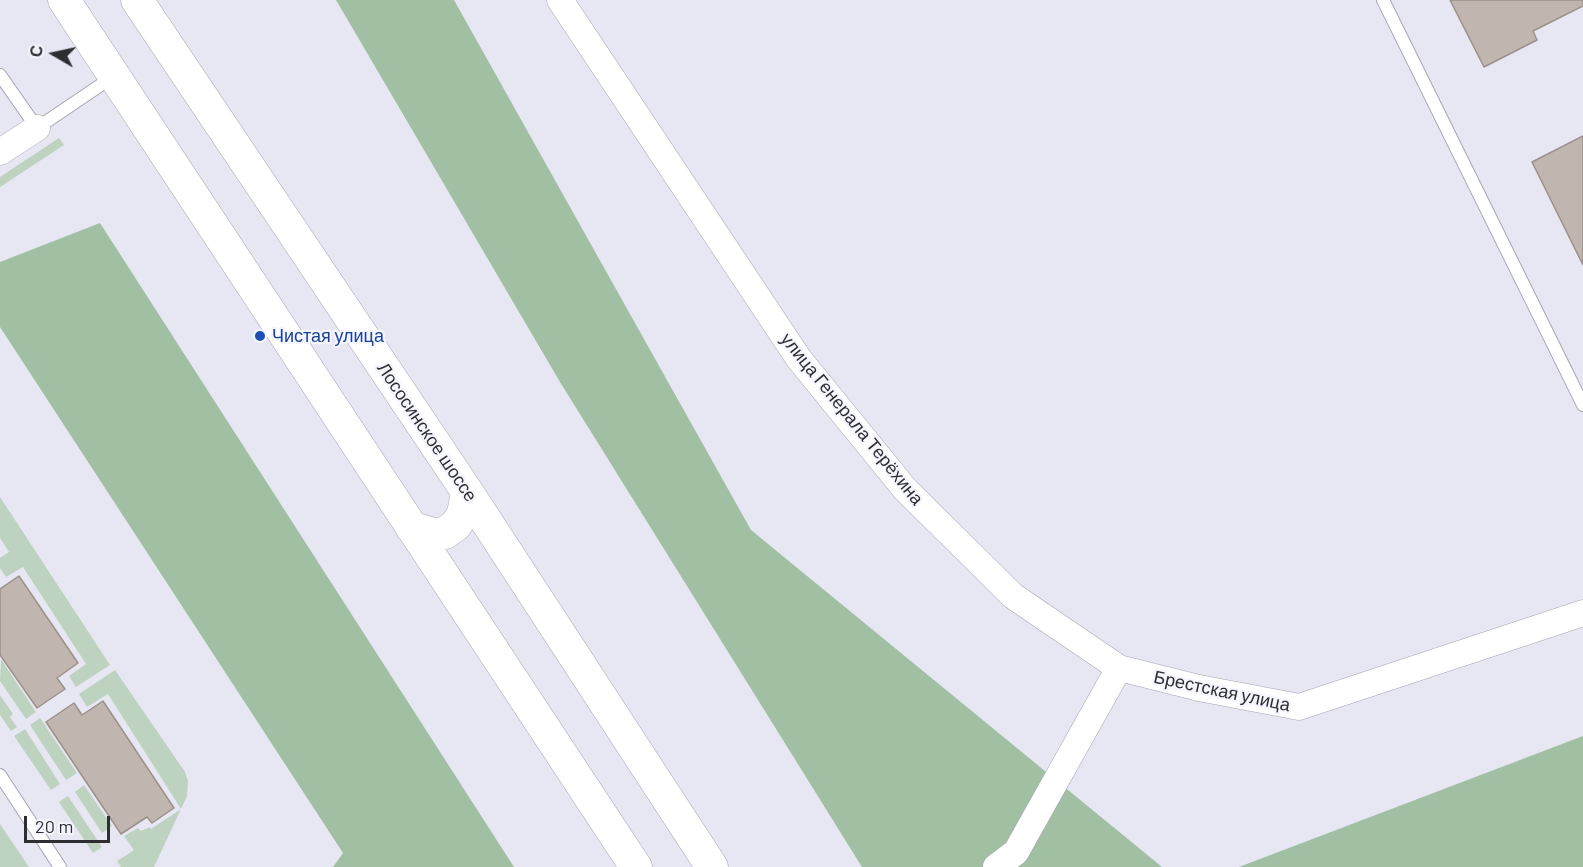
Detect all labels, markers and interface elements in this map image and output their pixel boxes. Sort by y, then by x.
north arrow [24,24,84,84]
text: С [25,44,46,58]
place label: Чистая улица [272,325,384,347]
marker: Чистая улица [253,329,267,343]
street label: улица Генерала Терёхина [776,329,928,509]
street label: Лососинское шоссе [372,358,482,506]
street label: Брестская улица [1152,666,1292,716]
scale bar [27,804,112,842]
text: 20 m [35,815,73,837]

